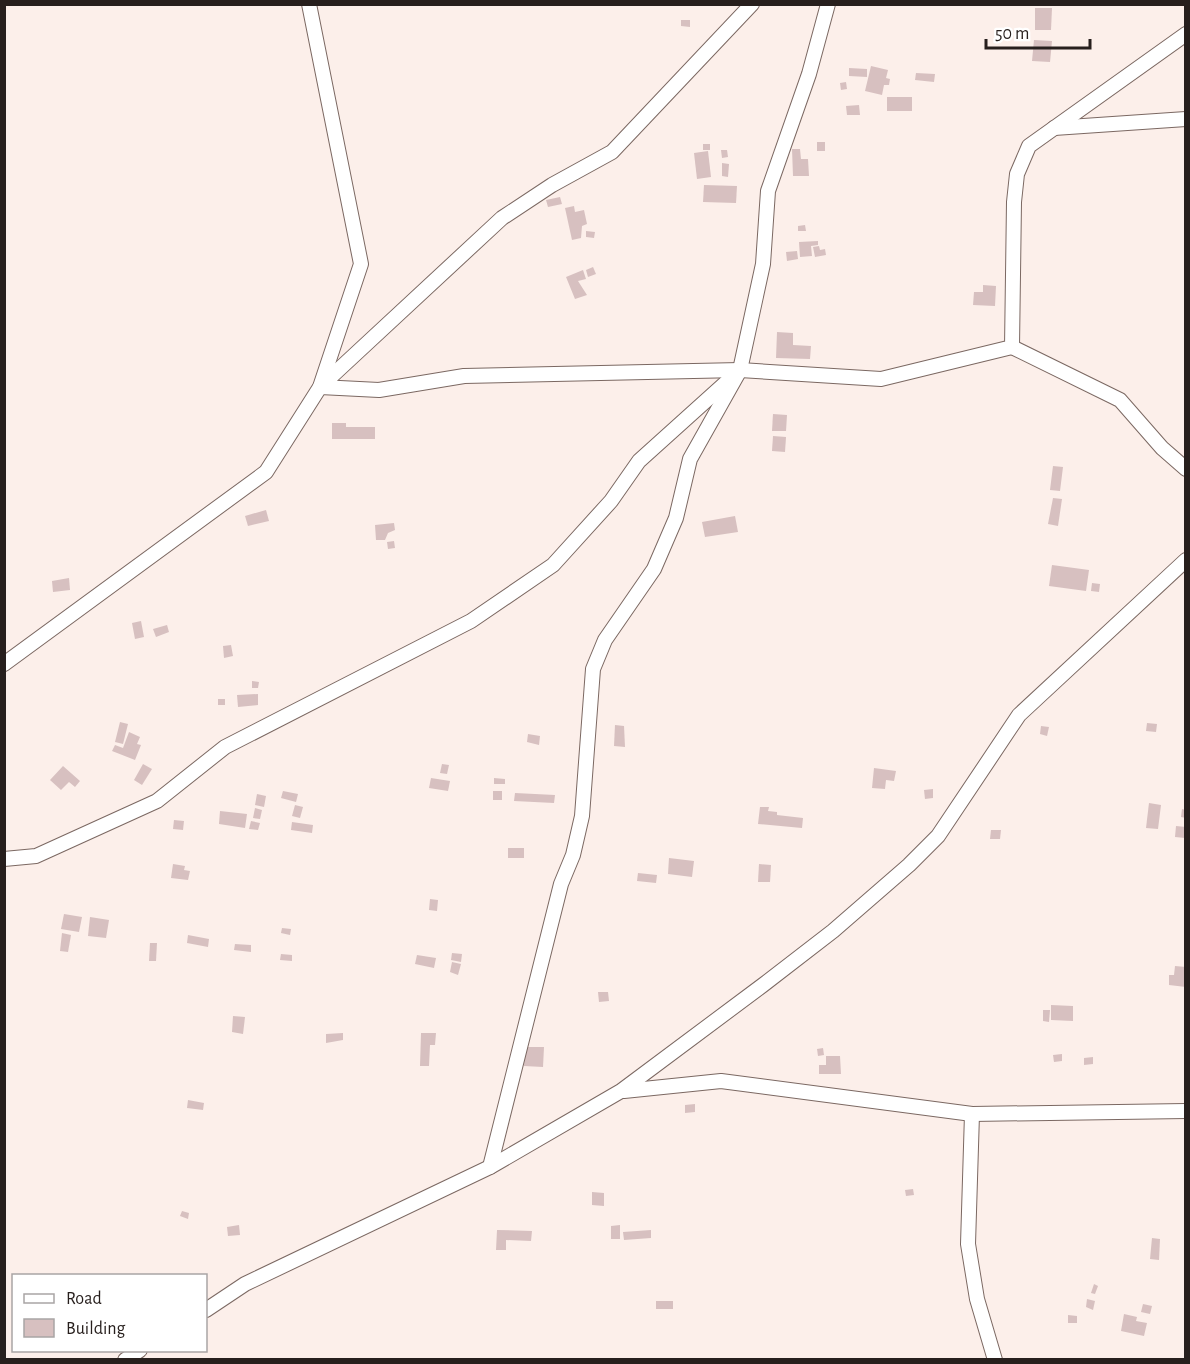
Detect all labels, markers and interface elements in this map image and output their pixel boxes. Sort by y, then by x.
scale bar [986,12,1090,50]
text: 50 m [995,25,1029,43]
legend [12,1274,207,1352]
text: Road [66,1290,102,1308]
text: Building [66,1320,126,1338]

